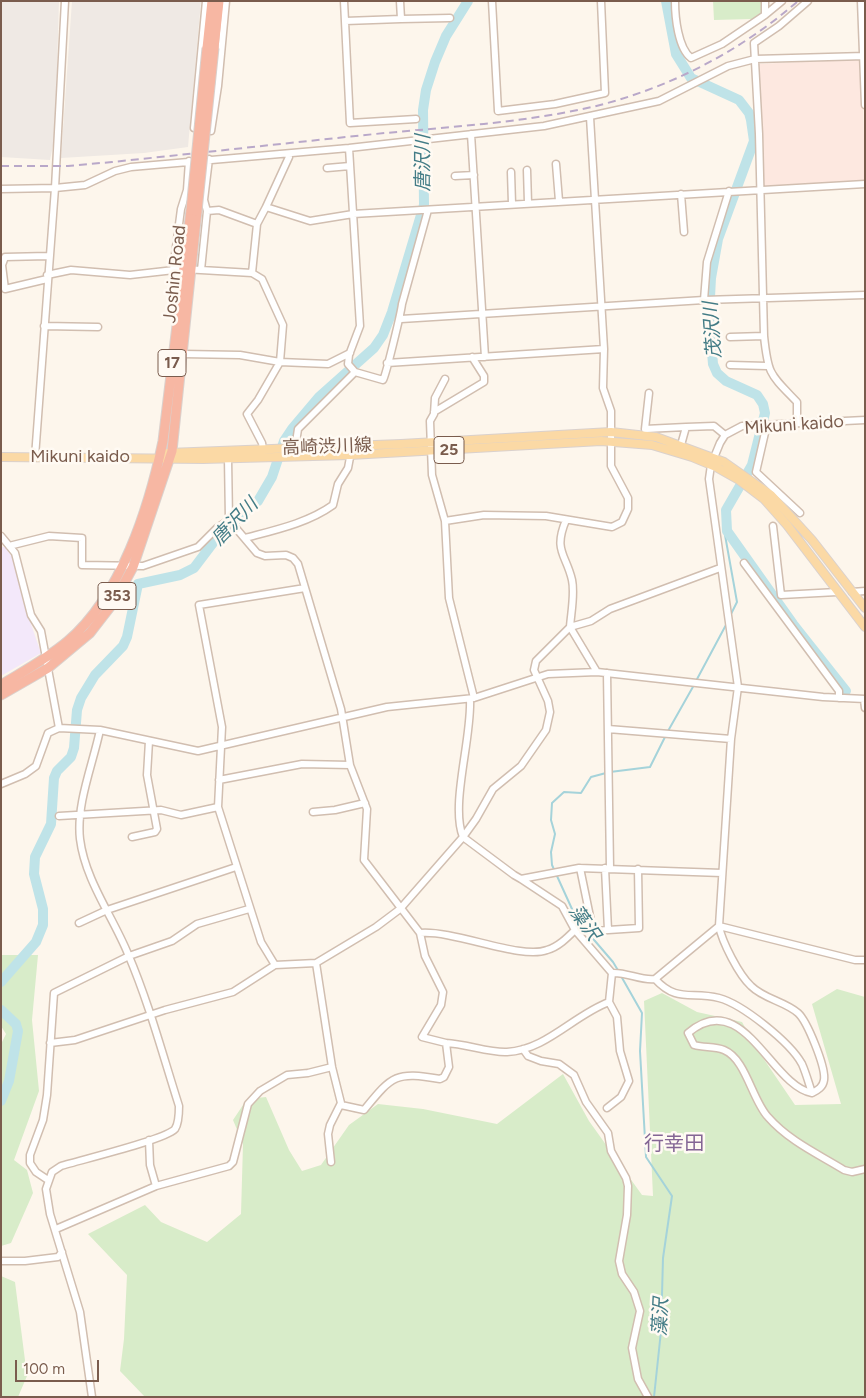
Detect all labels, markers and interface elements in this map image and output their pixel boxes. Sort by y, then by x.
water label: 唐沢川 [412,135,434,191]
street label: Joshin Road [159,224,191,324]
water label: 茂沢川 [700,301,726,359]
road number: 17 [158,349,186,376]
street label: Mikuni kaido [744,411,844,439]
street label: 高崎渋川線 [282,435,372,459]
road number: 25 [434,436,464,464]
street label: Mikuni kaido [30,446,130,468]
water label: 唐沢川 [207,494,263,550]
road number: 353 [98,582,136,610]
water label: 藻沢 [564,901,604,945]
district label: 行幸田 [644,1132,704,1156]
water label: 藻沢 [649,1297,673,1337]
scale bar [18,1350,101,1382]
text: 100 m [23,1360,65,1378]

